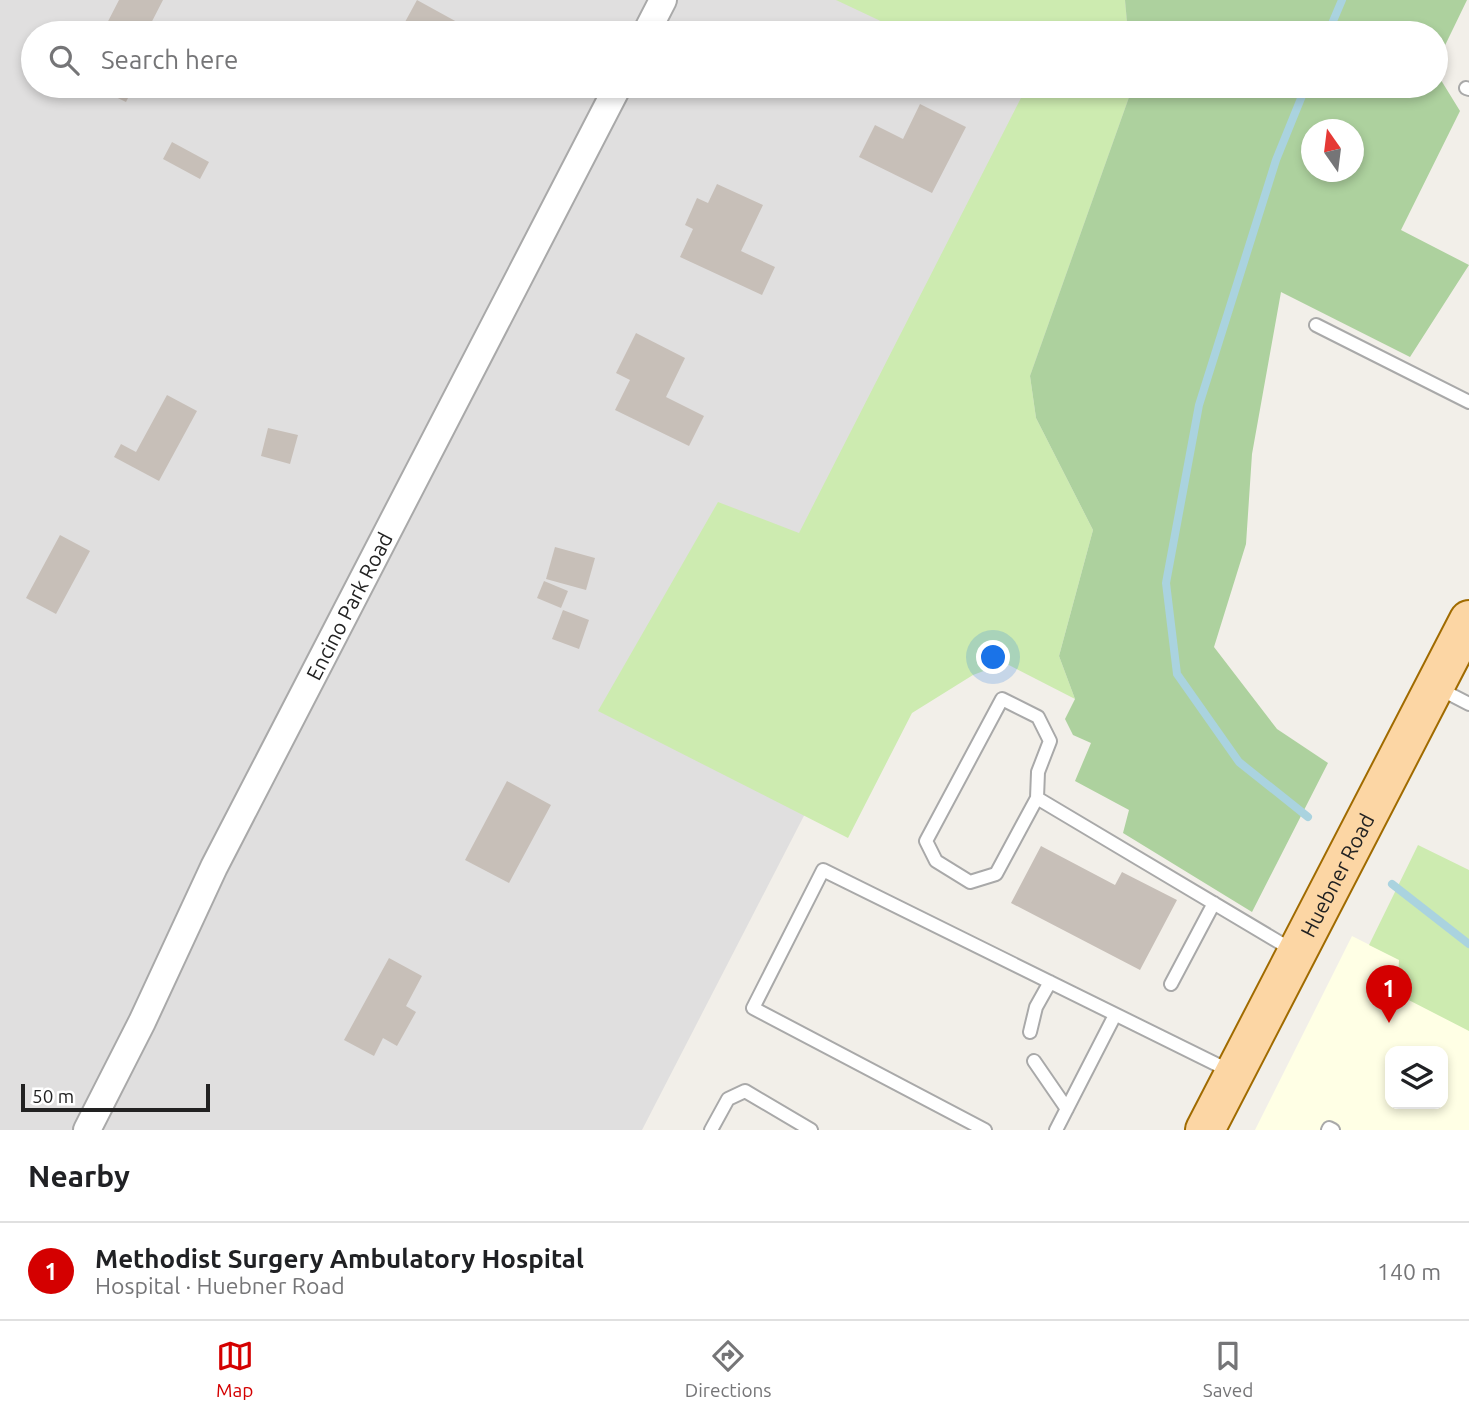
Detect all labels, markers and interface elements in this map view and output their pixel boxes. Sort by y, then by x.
search box [21,21,1448,98]
icon: search [45,41,83,79]
text: Search here [101,45,238,74]
north arrow [1301,119,1364,182]
street label: Encino Park Road [301,528,397,684]
your location [976,640,1010,674]
street label: Huebner Road [1295,810,1379,941]
pin: 1 [1366,965,1412,1023]
map controls [1385,1046,1448,1109]
button: layers [1385,1046,1448,1109]
scale bar [21,1081,210,1113]
text: 50 m [32,1085,74,1107]
text: Nearby [28,1159,130,1193]
text: Methodist Surgery Ambulatory Hospital [95,1244,584,1273]
text: 1 [45,1259,57,1284]
text: 140 m [1377,1259,1441,1284]
text: Hospital · Huebner Road [95,1273,345,1298]
tab: Map [216,1337,254,1401]
tab: Directions [685,1337,772,1401]
tab: Saved [1203,1337,1253,1401]

